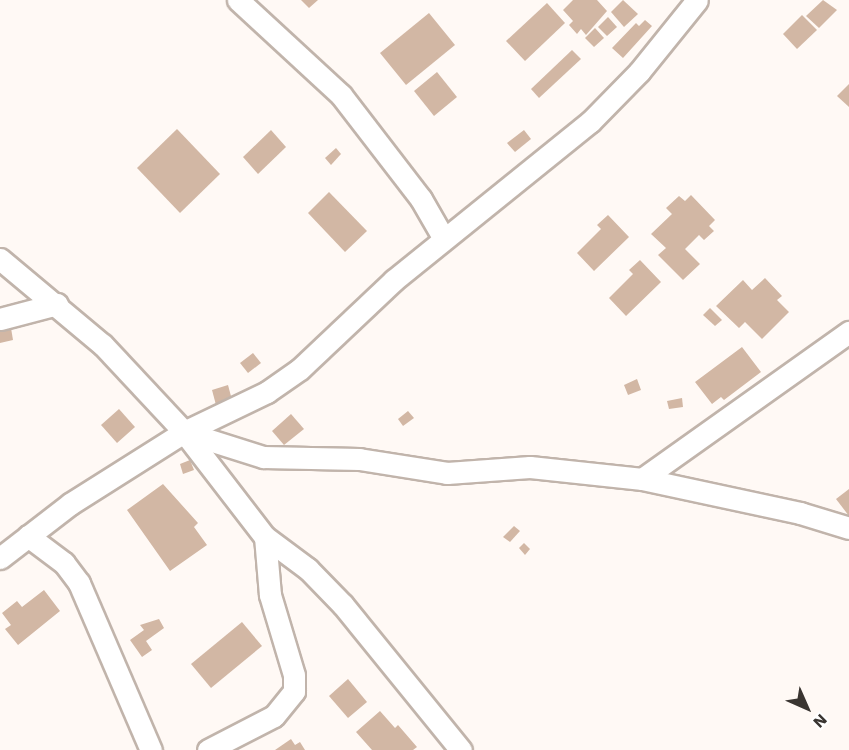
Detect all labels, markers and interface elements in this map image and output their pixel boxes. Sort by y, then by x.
north arrow [777,678,837,738]
text: N [809,710,831,732]

